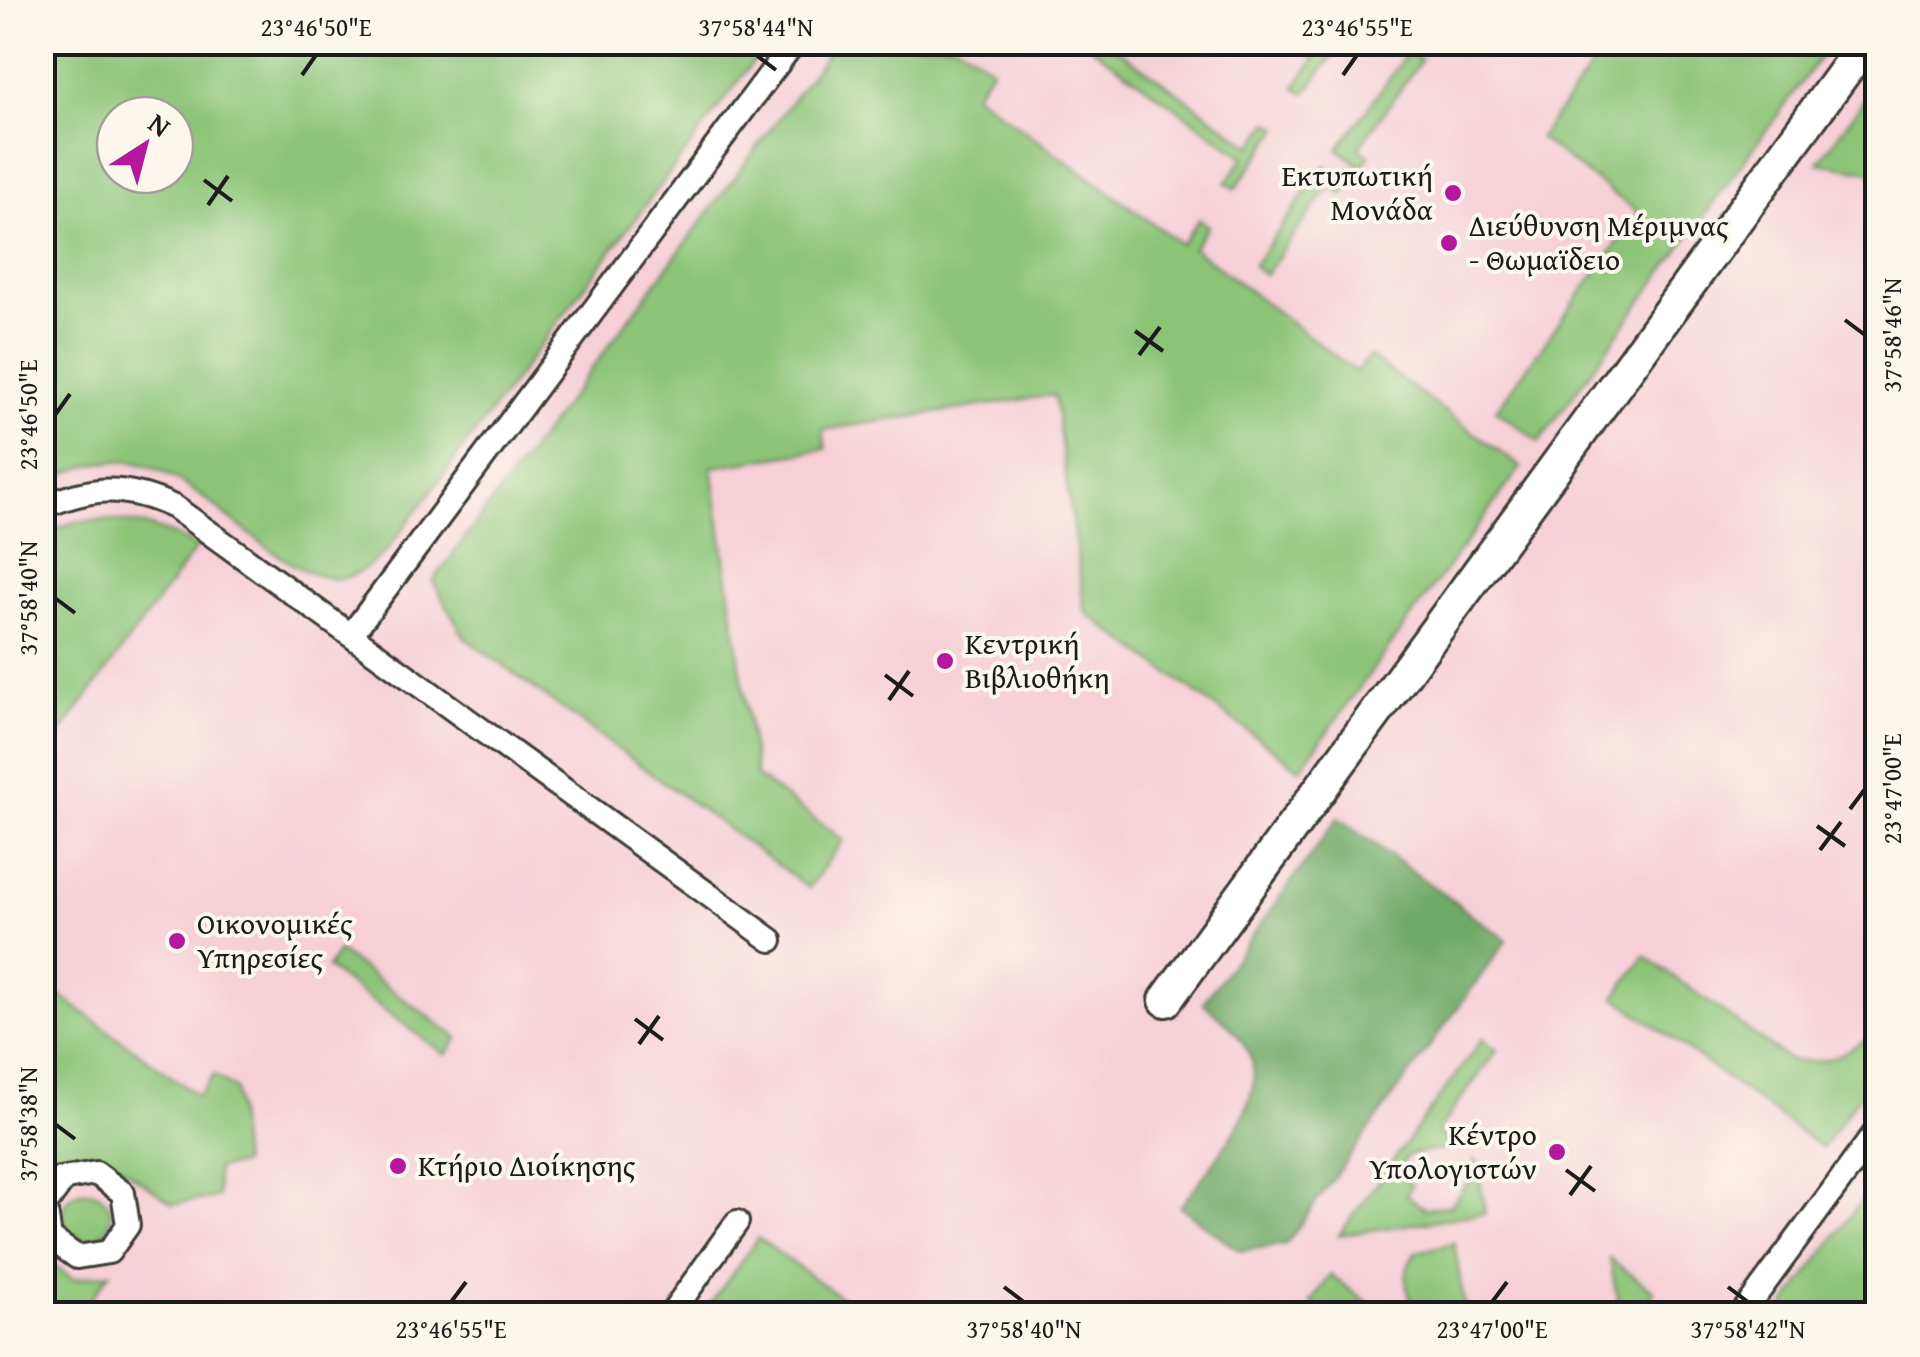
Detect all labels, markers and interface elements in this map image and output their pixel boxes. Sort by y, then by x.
text: 23°46'50"E [260,9,372,45]
text: 37°58'44"N [699,9,813,45]
text: 23°46'55"E [1301,9,1413,45]
north arrow [95,95,195,195]
text: N [140,102,180,147]
place label: Εκτυπωτική Μονάδα [1281,153,1433,231]
marker: Εκτυπωτική Μονάδα [1442,182,1464,204]
place label: Διεύθυνση Μέριμνας - Θωμαϊδειο [1469,203,1729,281]
marker: Διεύθυνση Μέριμνας - Θωμαϊδειο [1438,232,1460,254]
text: 37°58'46"N [1874,278,1910,392]
text: 23°46'50"E [10,359,46,471]
text: 37°58'40"N [10,541,46,655]
place label: Κεντρική Βιβλιοθήκη [965,621,1110,699]
marker: Κεντρική Βιβλιοθήκη [934,650,956,672]
text: 23°47'00"E [1874,733,1910,845]
place label: Οικονομικές Υπηρεσίες [196,901,353,979]
marker: Οικονομικές Υπηρεσίες [166,930,188,952]
text: 37°58'38"N [10,1067,46,1181]
place label: Κέντρο Υπολογιστών [1368,1112,1537,1190]
marker: Κέντρο Υπολογιστών [1546,1141,1568,1163]
place label: Κτήριο Διοίκησης [418,1143,636,1187]
marker: Κτήριο Διοίκησης [387,1155,409,1177]
text: 23°46'55"E [395,1311,507,1347]
text: 37°58'40"N [967,1311,1081,1347]
text: 23°47'00"E [1436,1311,1548,1347]
text: 37°58'42"N [1691,1311,1805,1347]

